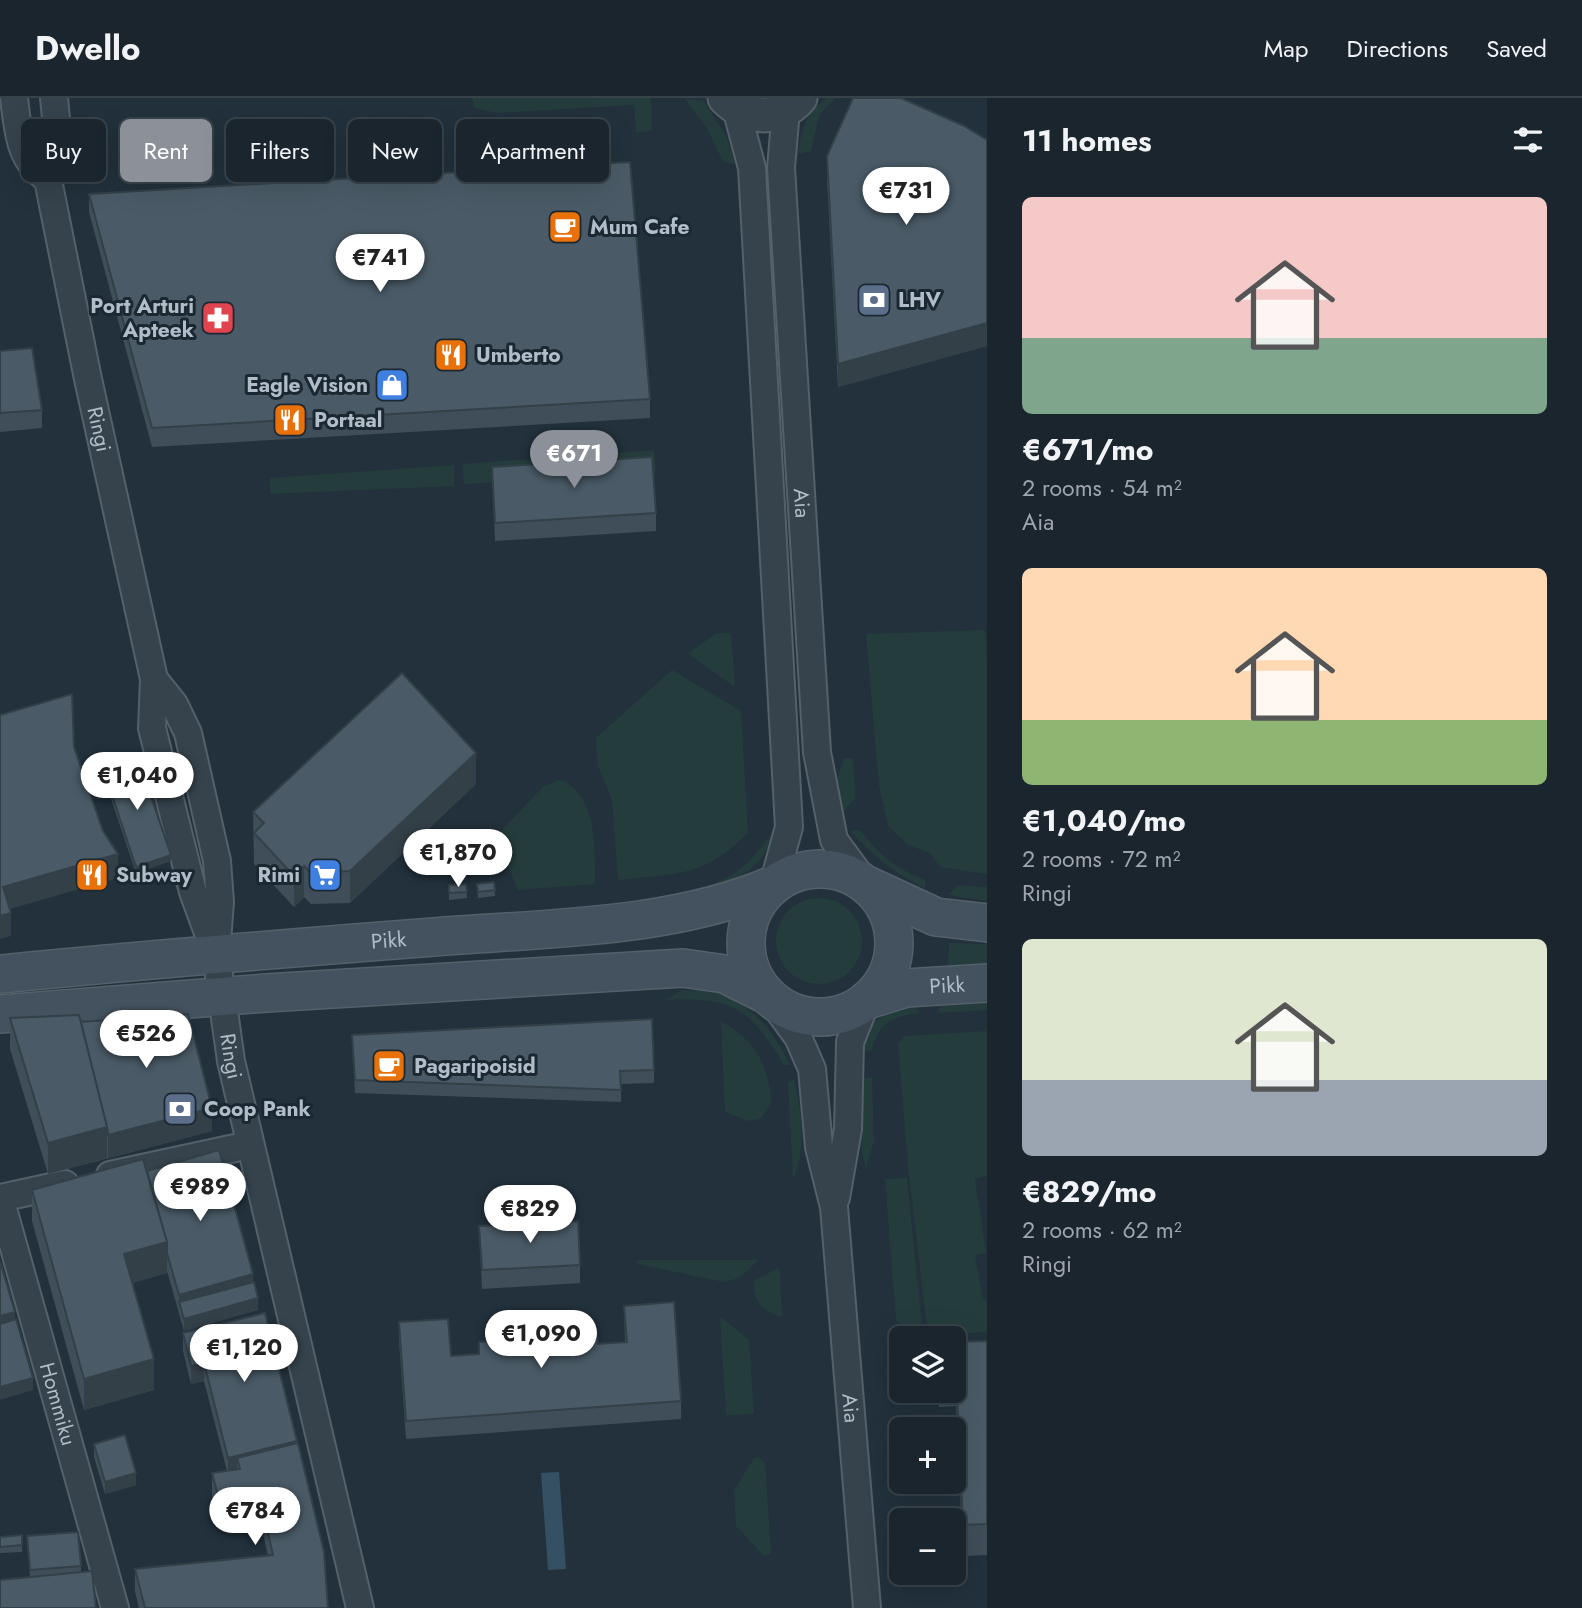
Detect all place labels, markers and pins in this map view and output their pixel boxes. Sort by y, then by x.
pin: €731 [865,167,947,227]
cafe icon: Mum Cafe [546,208,584,246]
place label: Mum Cafe [590,212,690,242]
pin: €741 [339,234,421,294]
bank icon: LHV [855,281,893,319]
place label: LHV [898,285,942,315]
place label: Port Arturi Apteek [90,291,194,345]
pharmacy icon: Port Arturi Apteek [199,299,237,337]
restaurant icon: Umberto [432,336,470,374]
place label: Umberto [476,340,561,370]
shop icon: Eagle Vision [373,366,411,404]
place label: Eagle Vision [246,370,368,400]
restaurant icon: Portaal [271,401,309,439]
place label: Portaal [314,405,382,435]
pin: €671 [533,430,615,490]
pin: €1,040 [80,752,194,812]
pin: €1,870 [401,830,515,889]
restaurant icon: Subway [73,856,111,894]
supermarket icon: Rimi [306,856,344,894]
place label: Subway [116,860,193,890]
place label: Rimi [258,860,300,890]
pin: €526 [105,1010,187,1070]
cafe icon: Pagaripoisid [370,1047,408,1085]
place label: Pagaripoisid [414,1051,536,1081]
bank icon: Coop Pank [161,1090,199,1128]
place label: Coop Pank [204,1094,311,1124]
pin: €989 [159,1164,241,1223]
pin: €829 [489,1186,571,1245]
pin: €1,090 [484,1310,598,1370]
pin: €1,120 [187,1324,301,1384]
pin: €784 [214,1488,296,1547]

